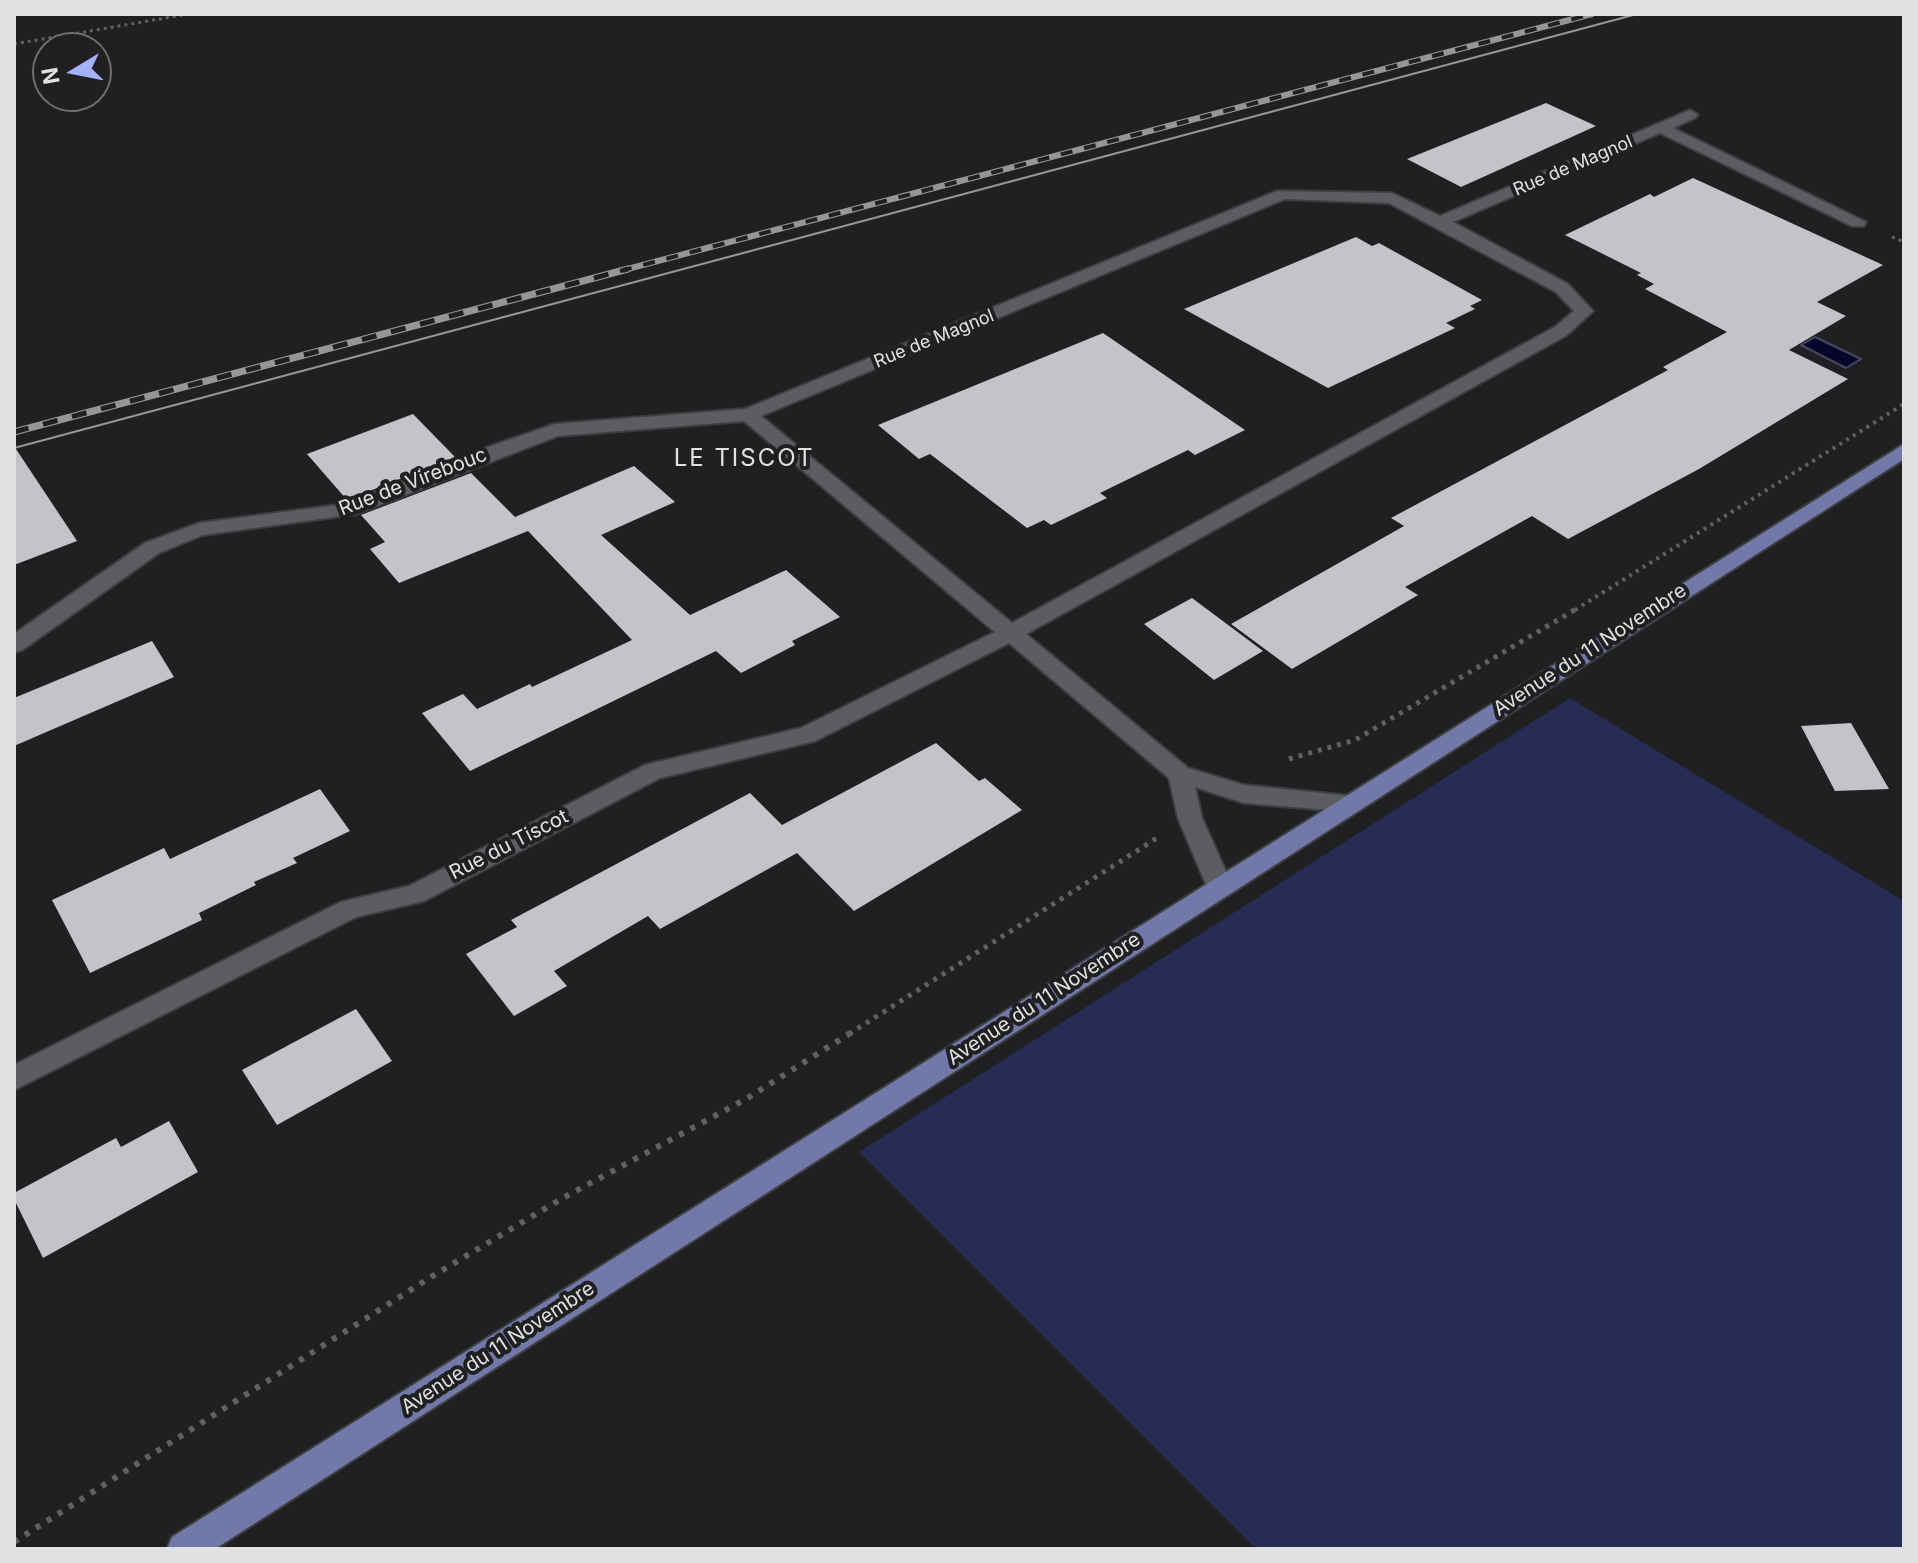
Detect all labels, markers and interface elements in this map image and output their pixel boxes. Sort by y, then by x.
north arrow [32,32,112,112]
text: N [36,65,65,86]
street label: Rue de Magnol [1510,131,1636,201]
street label: Rue de Magnol [871,305,997,373]
street label: Rue de Virebouc [336,443,490,521]
district label: LE TISCOT [674,445,814,473]
street label: Avenue du 11 Novembre [1489,579,1691,721]
street label: Rue du Tiscot [446,805,572,885]
street label: Avenue du 11 Novembre [943,928,1145,1070]
street label: Avenue du 11 Novembre [397,1277,599,1419]

